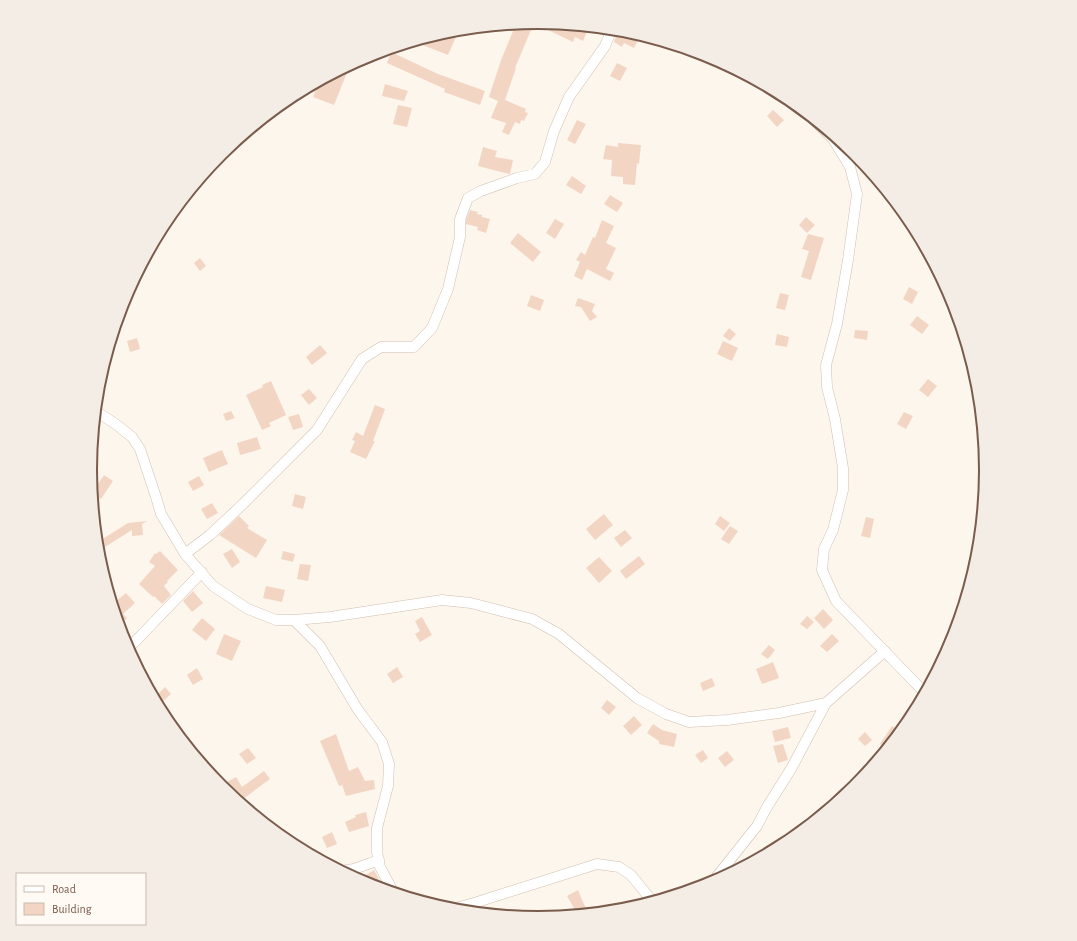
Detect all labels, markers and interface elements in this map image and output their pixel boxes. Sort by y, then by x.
legend [16,873,146,925]
text: Road [52,883,76,895]
text: Building [52,903,92,915]

